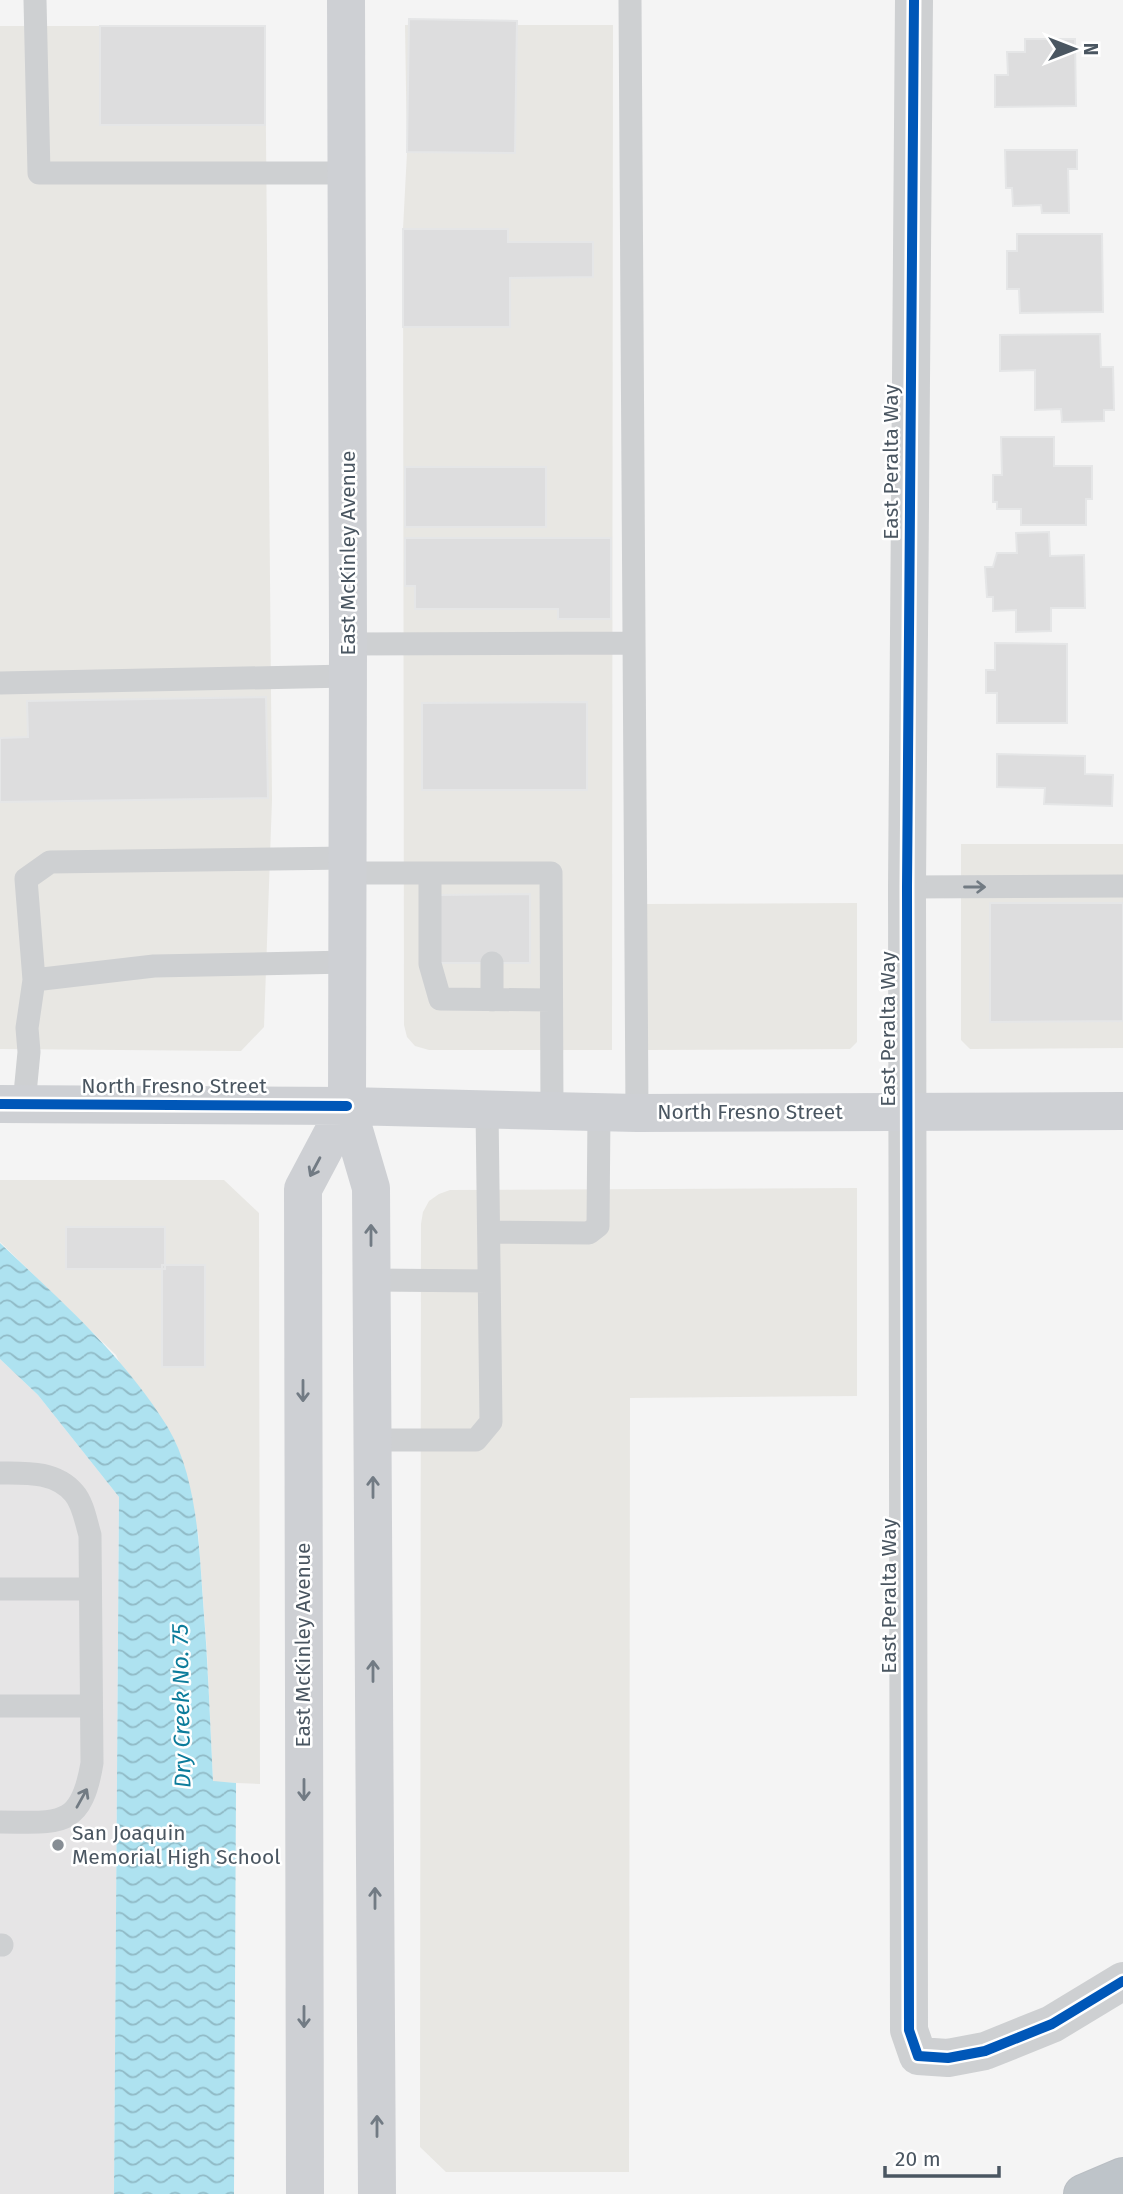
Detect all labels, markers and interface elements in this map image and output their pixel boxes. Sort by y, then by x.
north arrow [1039,14,1109,84]
text: N [1079,43,1102,55]
street label: East Peralta Way [878,384,904,540]
street label: East McKinley Avenue [335,450,361,656]
one-way arrow [963,880,986,894]
street label: East Peralta Way [875,951,901,1107]
street label: North Fresno Street [81,1073,267,1099]
street label: North Fresno Street [657,1099,843,1125]
one-way arrow [308,1156,322,1176]
one-way arrow [364,1224,378,1247]
one-way arrow [296,1379,310,1402]
one-way arrow [366,1476,380,1499]
street label: East Peralta Way [876,1518,902,1674]
street label: East McKinley Avenue [290,1542,316,1748]
water label: Dry Creek No. 75 [166,1623,196,1788]
one-way arrow [366,1660,380,1683]
one-way arrow [297,1778,311,1801]
one-way arrow [76,1788,90,1809]
place label: San Joaquin Memorial High School [72,1820,280,1870]
marker: San Joaquin Memorial High School [50,1837,66,1853]
one-way arrow [368,1887,382,1910]
one-way arrow [297,2006,311,2029]
one-way arrow [370,2115,384,2138]
scale bar [885,2134,999,2178]
text: 20 m [895,2146,941,2172]

